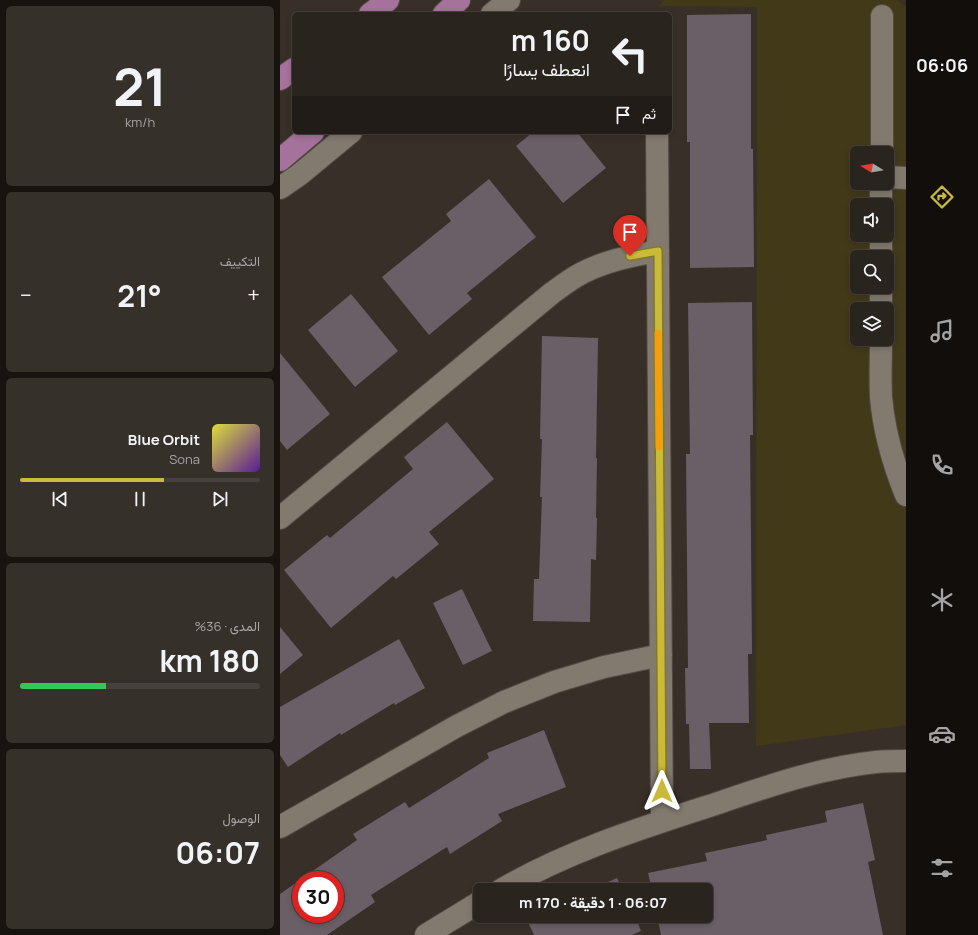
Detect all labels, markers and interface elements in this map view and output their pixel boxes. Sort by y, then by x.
text: 160 m [511,21,590,59]
icon: left [604,28,656,80]
text: 21 [113,51,167,122]
text: 06:06 [916,53,968,77]
text: انعطف يسارًا [503,57,590,81]
text: ثم [642,103,656,124]
icon: arrive [612,104,634,126]
text: km/h [125,113,155,131]
north arrow [850,146,894,190]
map controls [850,146,894,346]
icon: directions [928,183,956,211]
button: sound [850,198,894,242]
pin [613,215,647,256]
icon: arrive [619,221,641,243]
button: search [850,250,894,294]
text: التكييف [220,252,260,270]
text: 21° [117,275,162,316]
text: − [20,280,32,310]
text: + [247,280,260,310]
button: layers [850,302,894,346]
icon: music [928,317,956,345]
text: Blue Orbit [128,429,200,450]
text: Sona [169,450,200,468]
icon: phone [928,451,956,479]
icon: previous [49,488,71,510]
icon: pause [129,488,151,510]
icon: next [209,488,231,510]
icon: climate [928,586,956,614]
text: المدى · 36% [195,617,260,635]
text: 180 km [160,640,260,681]
icon: car [928,720,956,748]
position arrow [641,770,683,812]
text: الوصول [222,809,260,827]
text: 06:07 [176,832,260,873]
icon: filters [928,854,956,882]
speed limit sign: 30 [292,871,344,923]
text: 06:07 · 1 دقيقة · 170 m [519,892,667,913]

